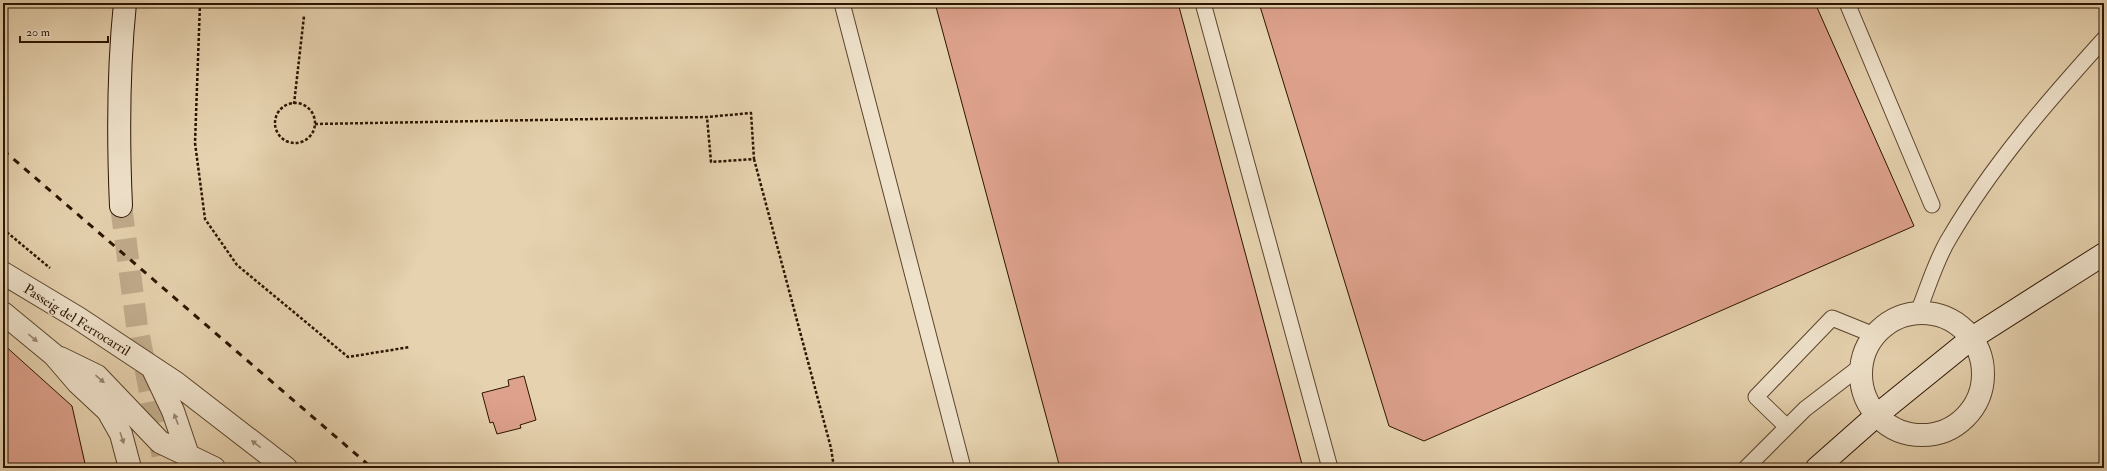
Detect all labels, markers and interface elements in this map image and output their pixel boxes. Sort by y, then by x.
scale bar [20,18,108,44]
text: 20 m [26,25,51,40]
street label: Passeig del Ferrocarril [21,280,134,360]
one-way arrow [28,333,38,342]
one-way arrow [95,375,105,384]
one-way arrow [172,413,178,425]
one-way arrow [119,433,125,445]
one-way arrow [250,439,261,448]

